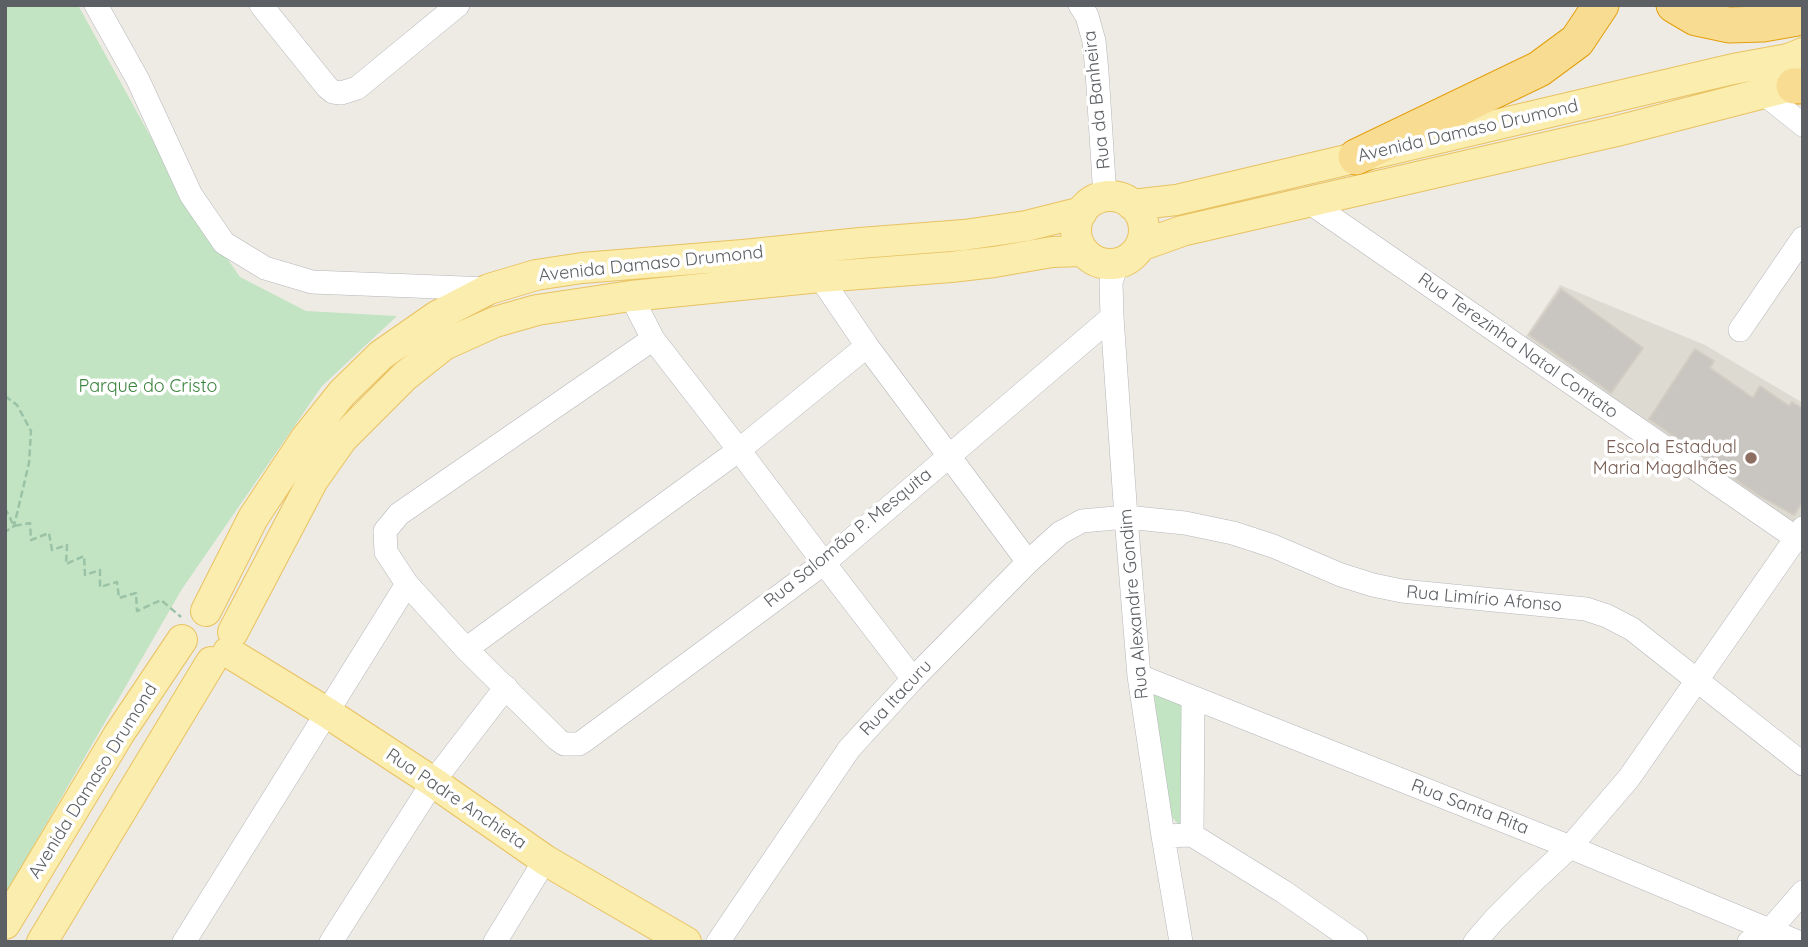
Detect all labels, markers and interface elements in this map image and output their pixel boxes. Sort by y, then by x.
street label: Rua da Banheira [1079,29,1115,171]
street label: Avenida Damaso Drumond [1356,95,1580,167]
street label: Avenida Damaso Drumond [538,241,764,287]
street label: Rua Terezinha Natal Contato [1414,268,1622,424]
park label: Parque do Cristo [79,376,217,398]
place label: Escola Estadual Maria Magalhães [1593,437,1737,480]
marker: Escola Estadual Maria Magalhães [1743,450,1759,466]
street label: Rua Salomão P. Mesquita [760,464,936,612]
street label: Rua Alexandre Gondim [1115,508,1153,700]
street label: Rua Limírio Afonso [1405,581,1563,617]
street label: Rua Itacuru [855,655,937,741]
street label: Avenida Damaso Drumond [24,680,162,882]
street label: Rua Padre Anchieta [382,744,530,854]
street label: Rua Santa Rita [1408,775,1532,839]

